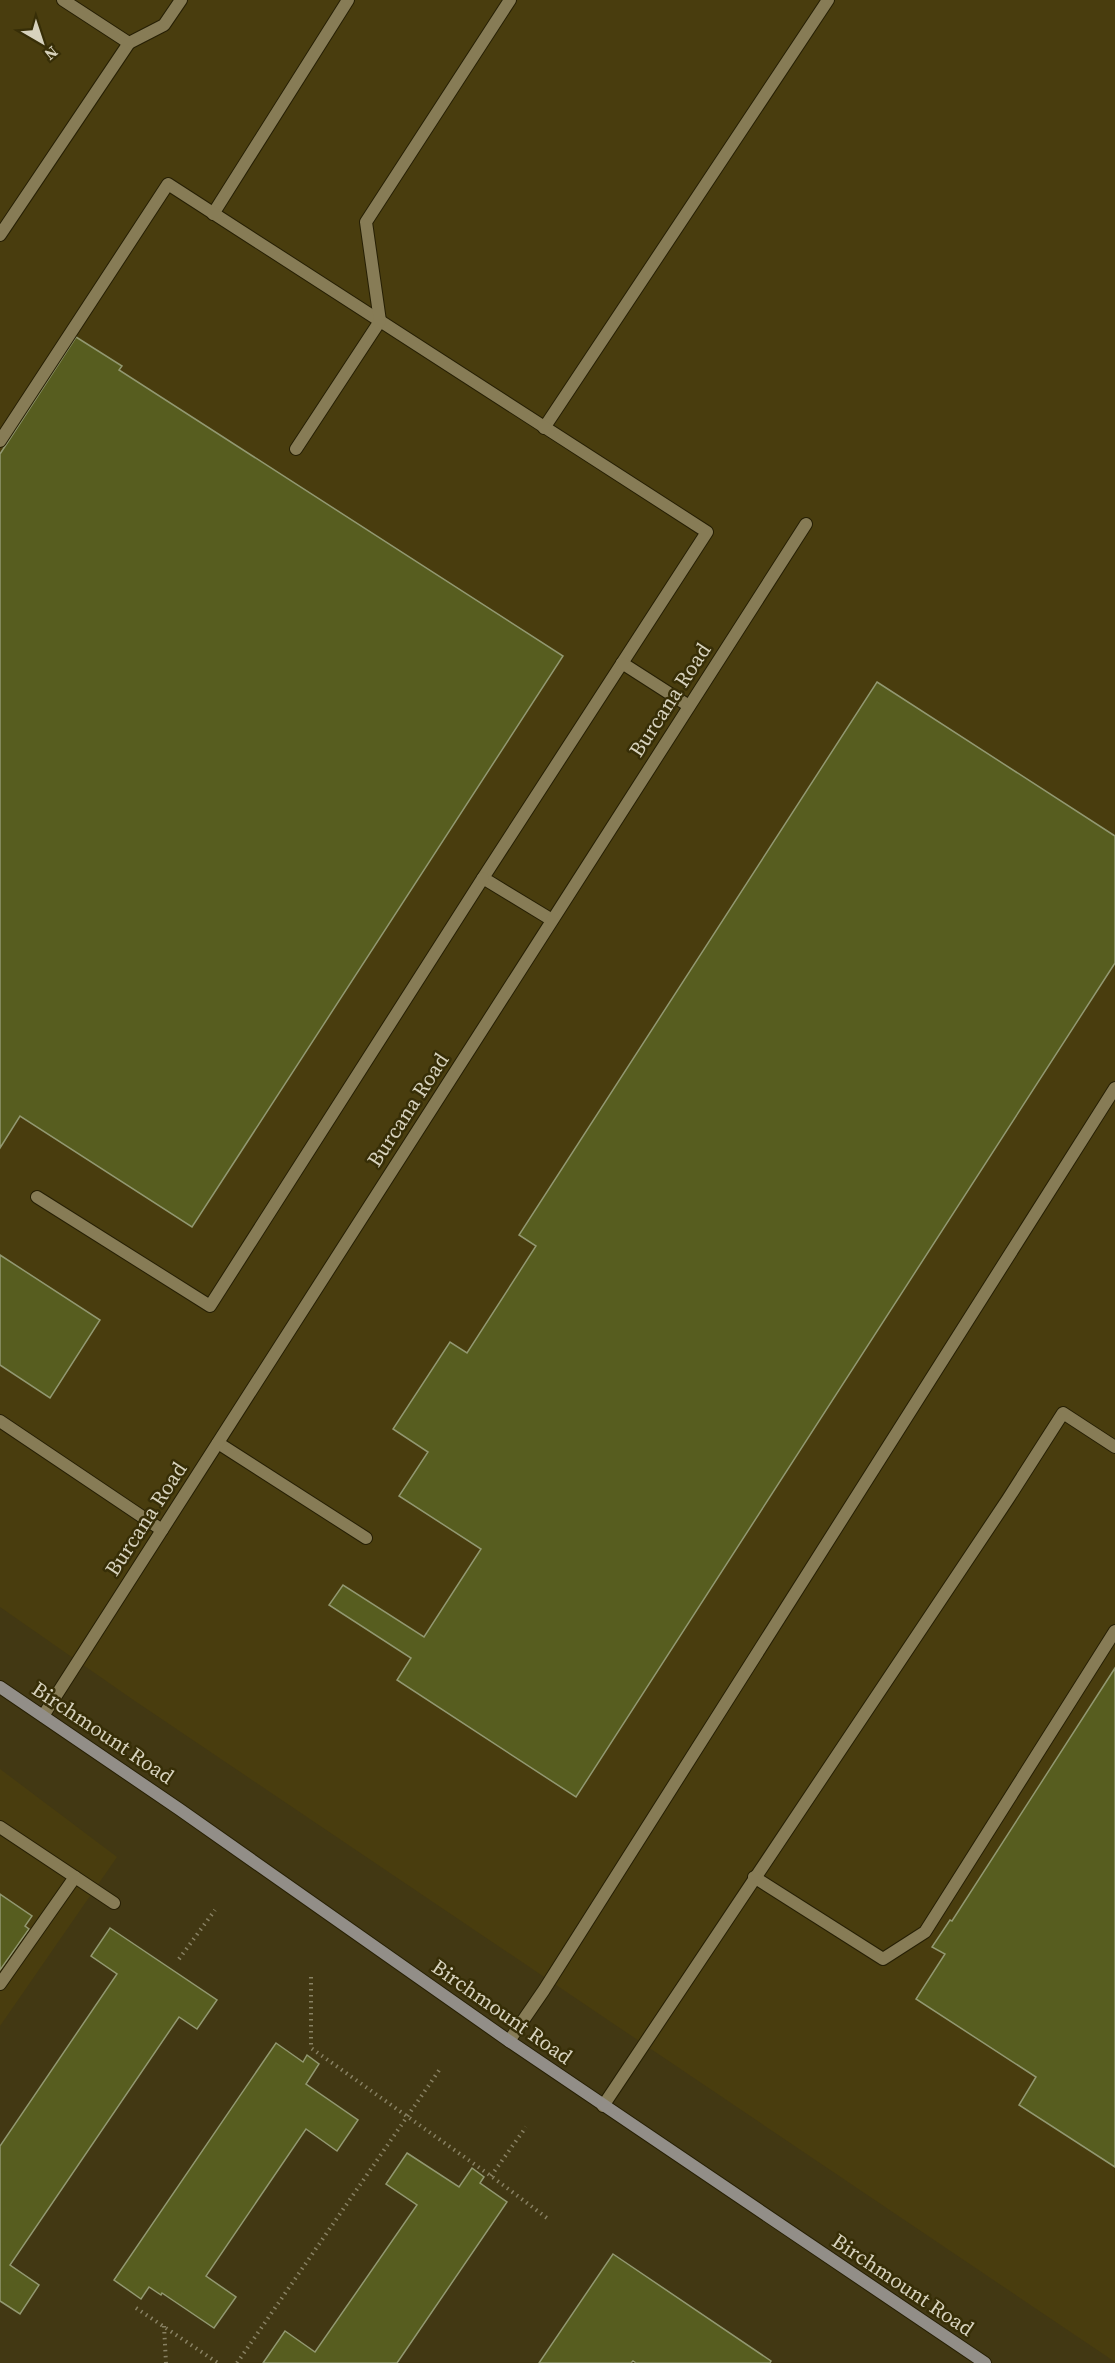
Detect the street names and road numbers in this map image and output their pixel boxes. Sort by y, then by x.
street label: Burcana Road [622,637,717,762]
street label: Burcana Road [360,1047,455,1172]
street label: Burcana Road [98,1456,193,1581]
street label: Birchmount Road [27,1674,180,1791]
street label: Birchmount Road [426,1952,578,2071]
street label: Birchmount Road [827,2226,980,2343]

